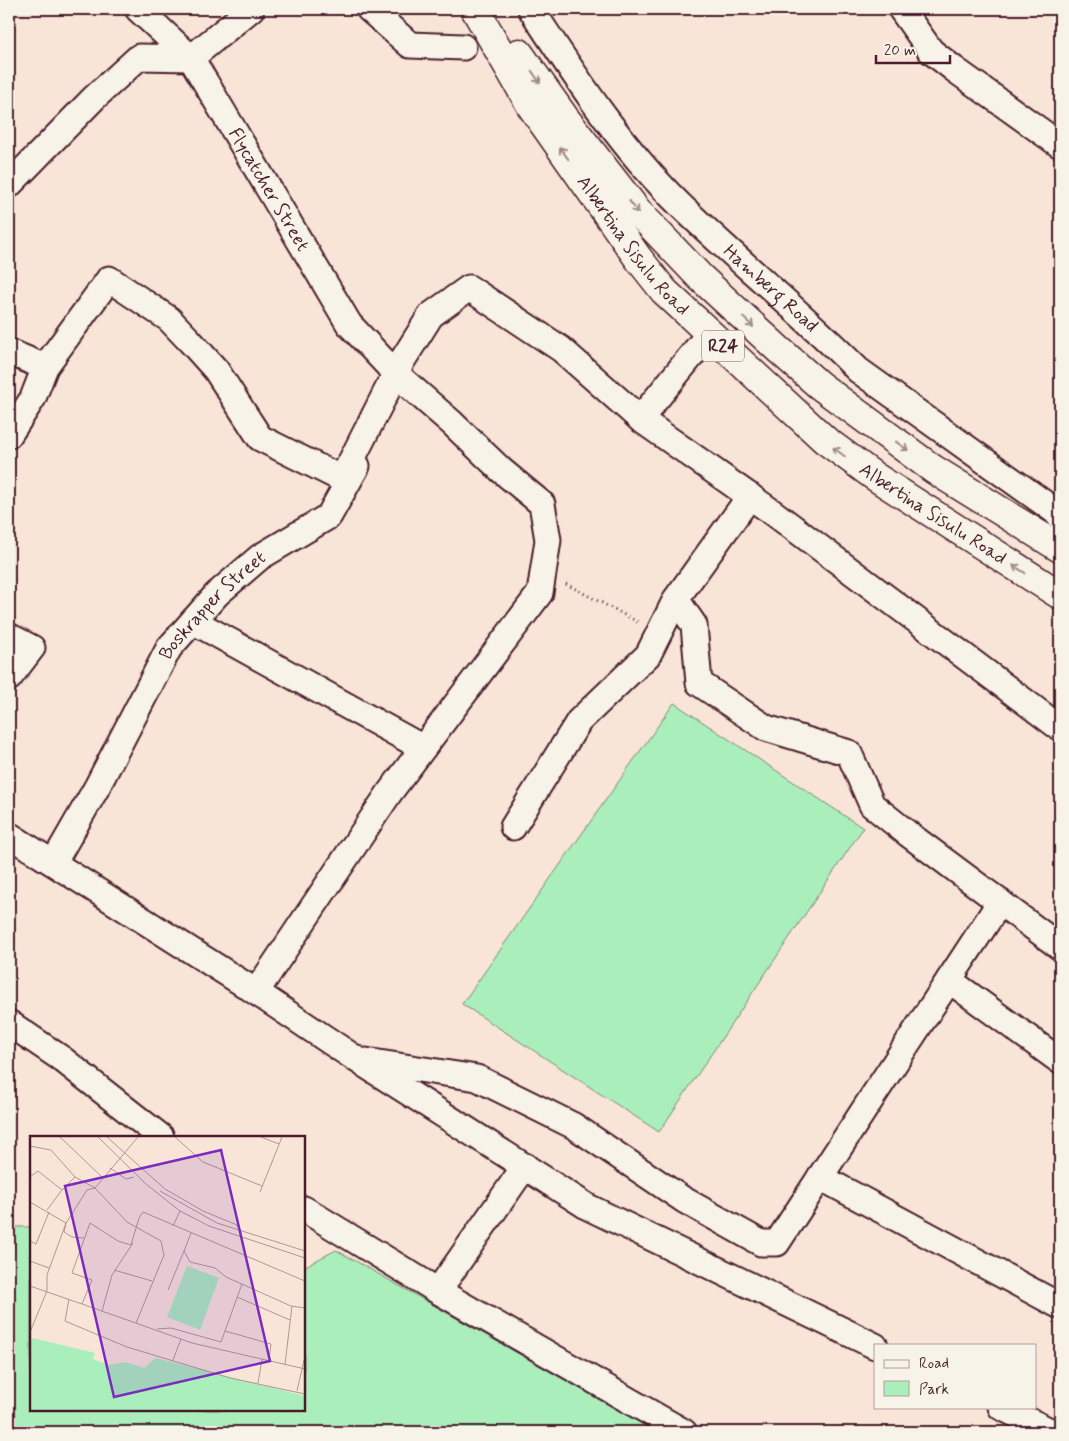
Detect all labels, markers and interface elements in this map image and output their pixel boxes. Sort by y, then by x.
scale bar [876,32,950,64]
text: 20 m [884,41,916,61]
one-way arrow [531,70,541,84]
street label: Flycatcher Street [223,123,315,256]
one-way arrow [559,147,570,161]
street label: Albertina Sisulu Road [571,170,695,321]
one-way arrow [628,200,639,213]
street label: Hamberg Road [718,239,824,338]
one-way arrow [742,316,755,328]
road number: R24 [702,331,744,362]
one-way arrow [895,441,909,451]
one-way arrow [833,446,846,457]
street label: Albertina Sisulu Road [854,457,1012,570]
street label: Boskrapper Street [153,544,270,664]
one-way arrow [1012,564,1026,574]
inset map [30,1136,305,1411]
legend [874,1344,1036,1408]
text: Road [919,1354,949,1374]
text: Park [919,1380,949,1400]

